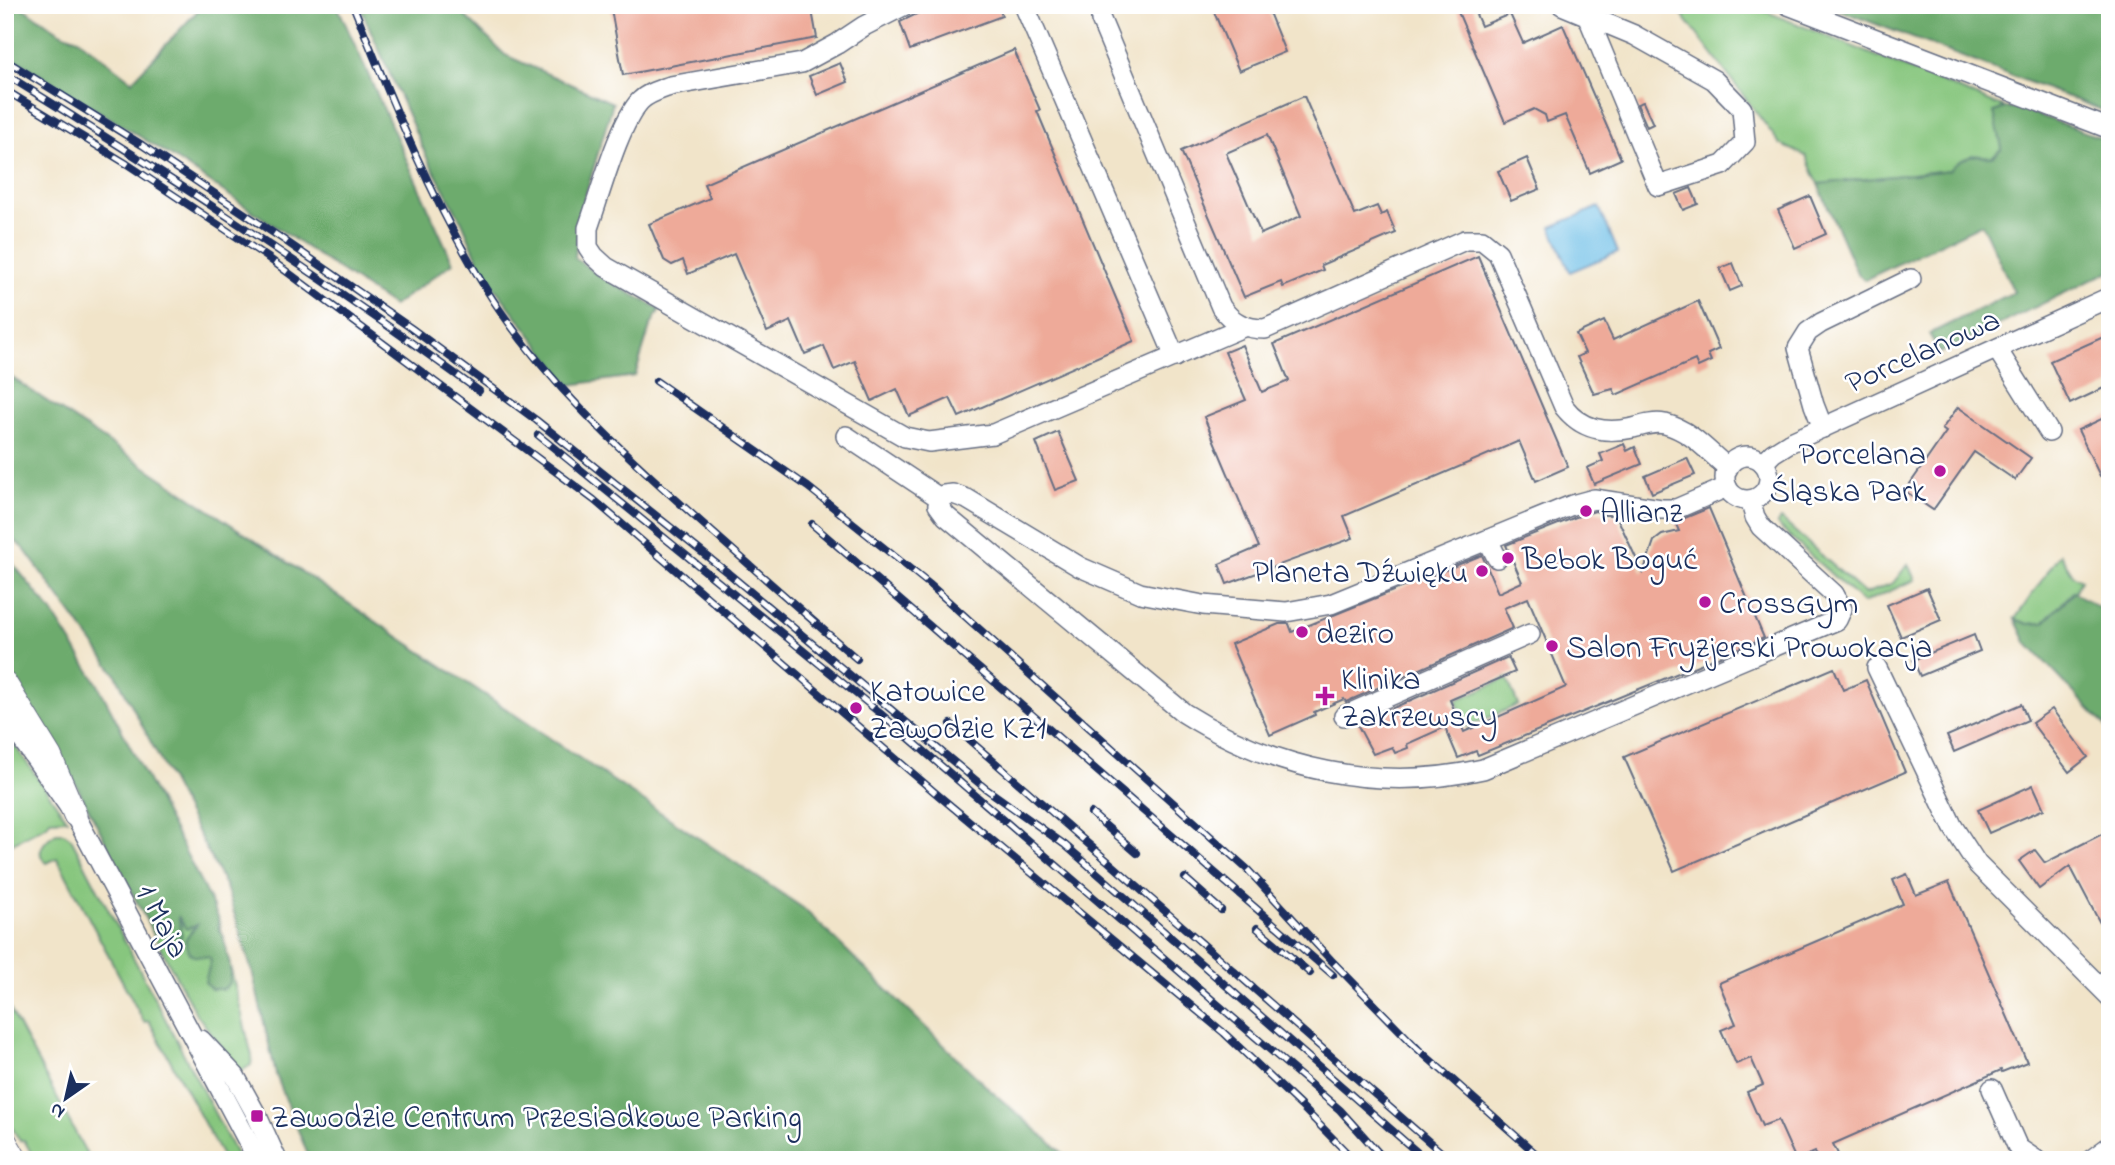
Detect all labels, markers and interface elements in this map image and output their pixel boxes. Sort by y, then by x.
street label: Porcelanowa [1838,298,2008,408]
place label: Porcelana Śląska Park [1769,433,1927,517]
marker: Porcelana Śląska Park [1932,463,1948,479]
place label: Allianz [1600,491,1683,538]
marker: Allianz [1578,503,1594,519]
place label: Bebok Boguć [1521,538,1698,585]
marker: Bebok Boguć [1500,550,1516,566]
place label: Planeta Dźwięku [1252,551,1468,598]
marker: Planeta Dźwięku [1474,563,1490,579]
place label: CrossGym [1719,582,1858,629]
marker: CrossGym [1697,594,1713,610]
place label: deziro [1316,612,1394,659]
marker: deziro [1294,624,1310,640]
place label: Salon Fryzjerski Prowokacja [1566,626,1932,673]
marker: Salon Fryzjerski Prowokacja [1544,638,1560,654]
place label: Klinika Zakrzewscy [1341,658,1497,742]
place label: Katowice Zawodzie KZ1 [870,670,1046,754]
marker: Klinika Zakrzewscy [1315,686,1335,706]
marker: Katowice Zawodzie KZ1 [848,700,864,716]
street label: 1 Maja [122,876,200,967]
north arrow [32,1064,102,1134]
text: N [45,1095,71,1125]
place label: Zawodzie Centrum Przesiadkowe Parking [271,1096,802,1143]
marker: Zawodzie Centrum Przesiadkowe Parking [249,1108,265,1124]

